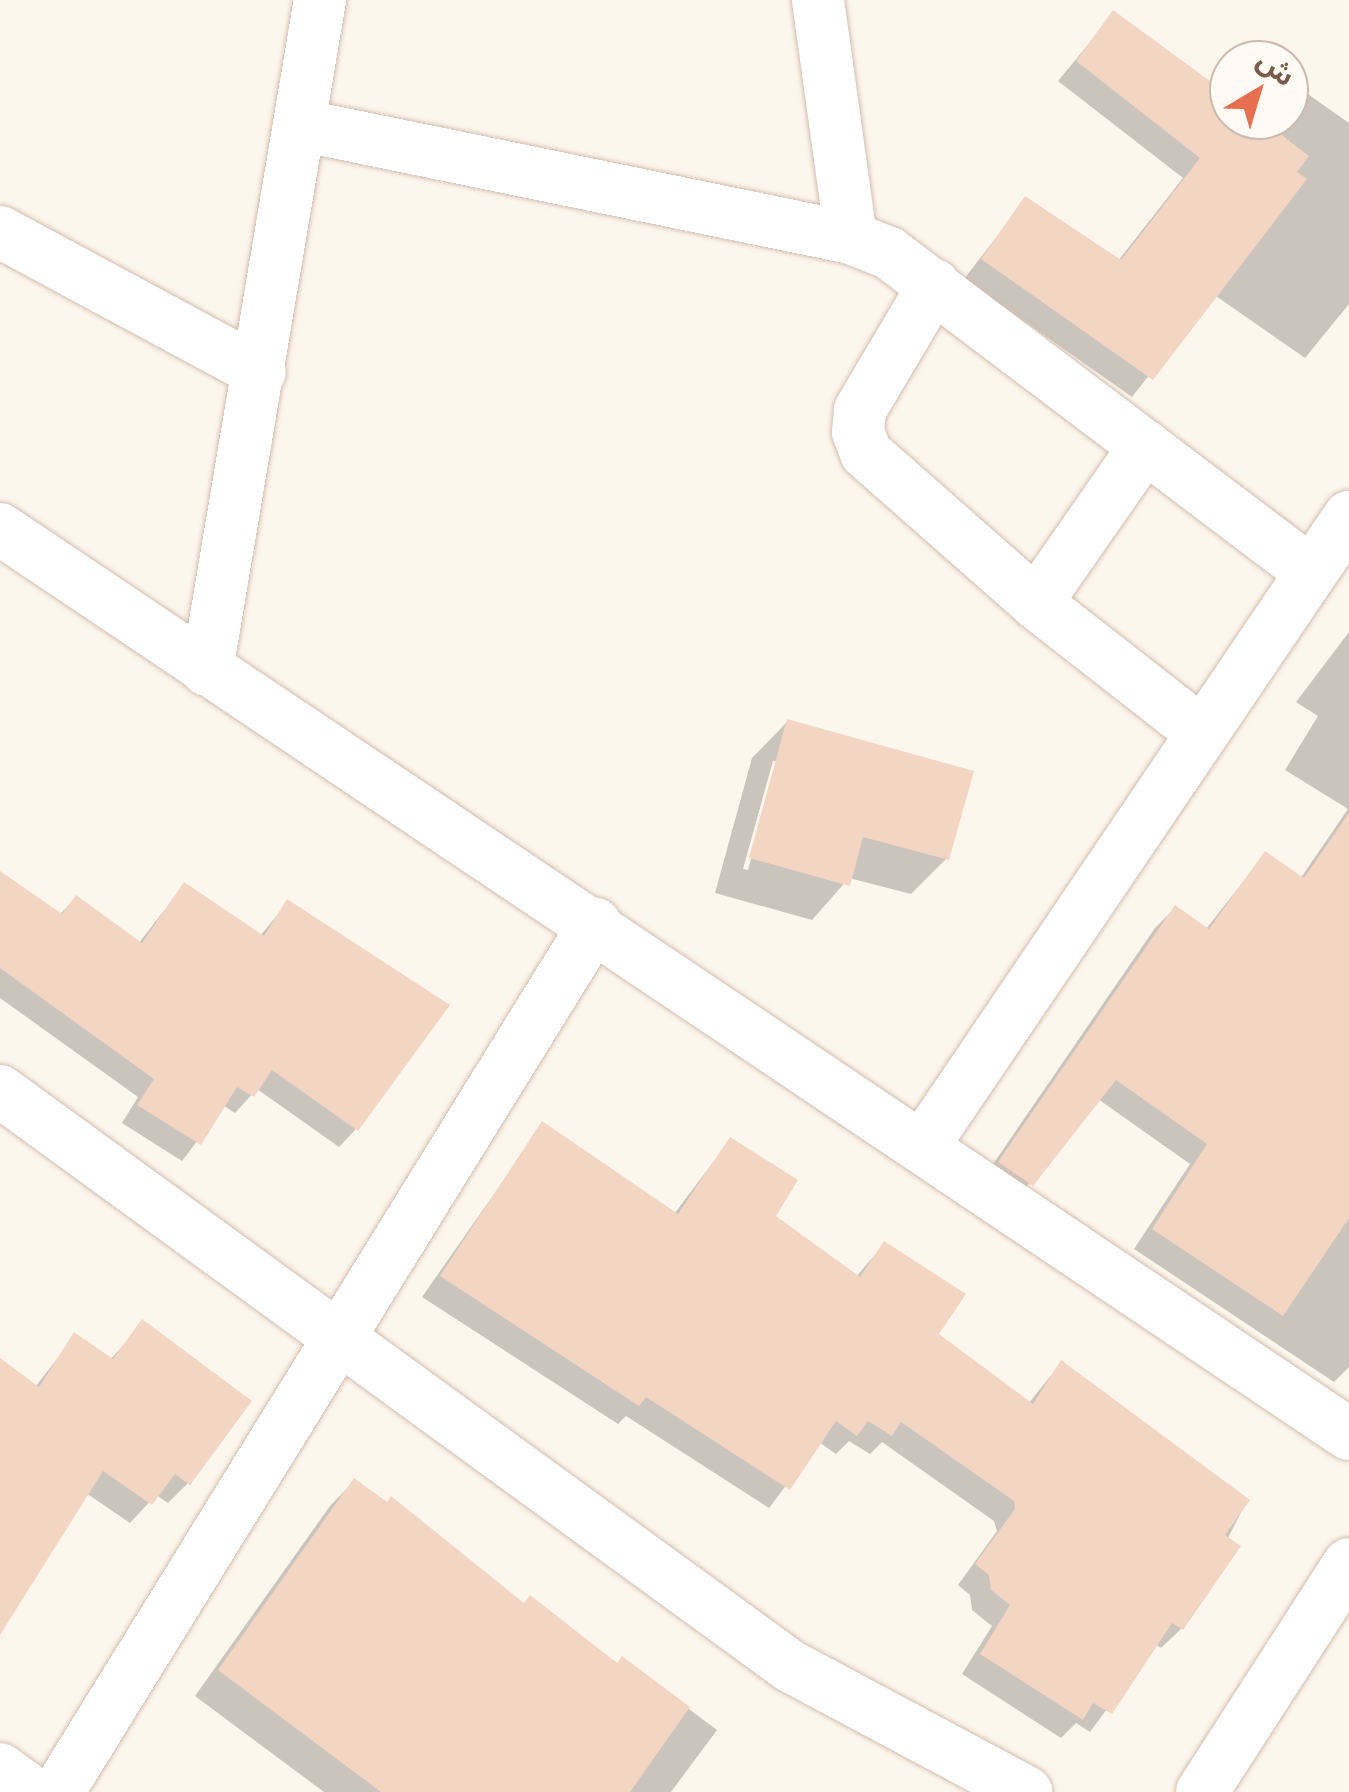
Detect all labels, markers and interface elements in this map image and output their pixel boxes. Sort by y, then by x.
text: ش [1248,39,1305,96]
north arrow [1209,40,1309,140]

